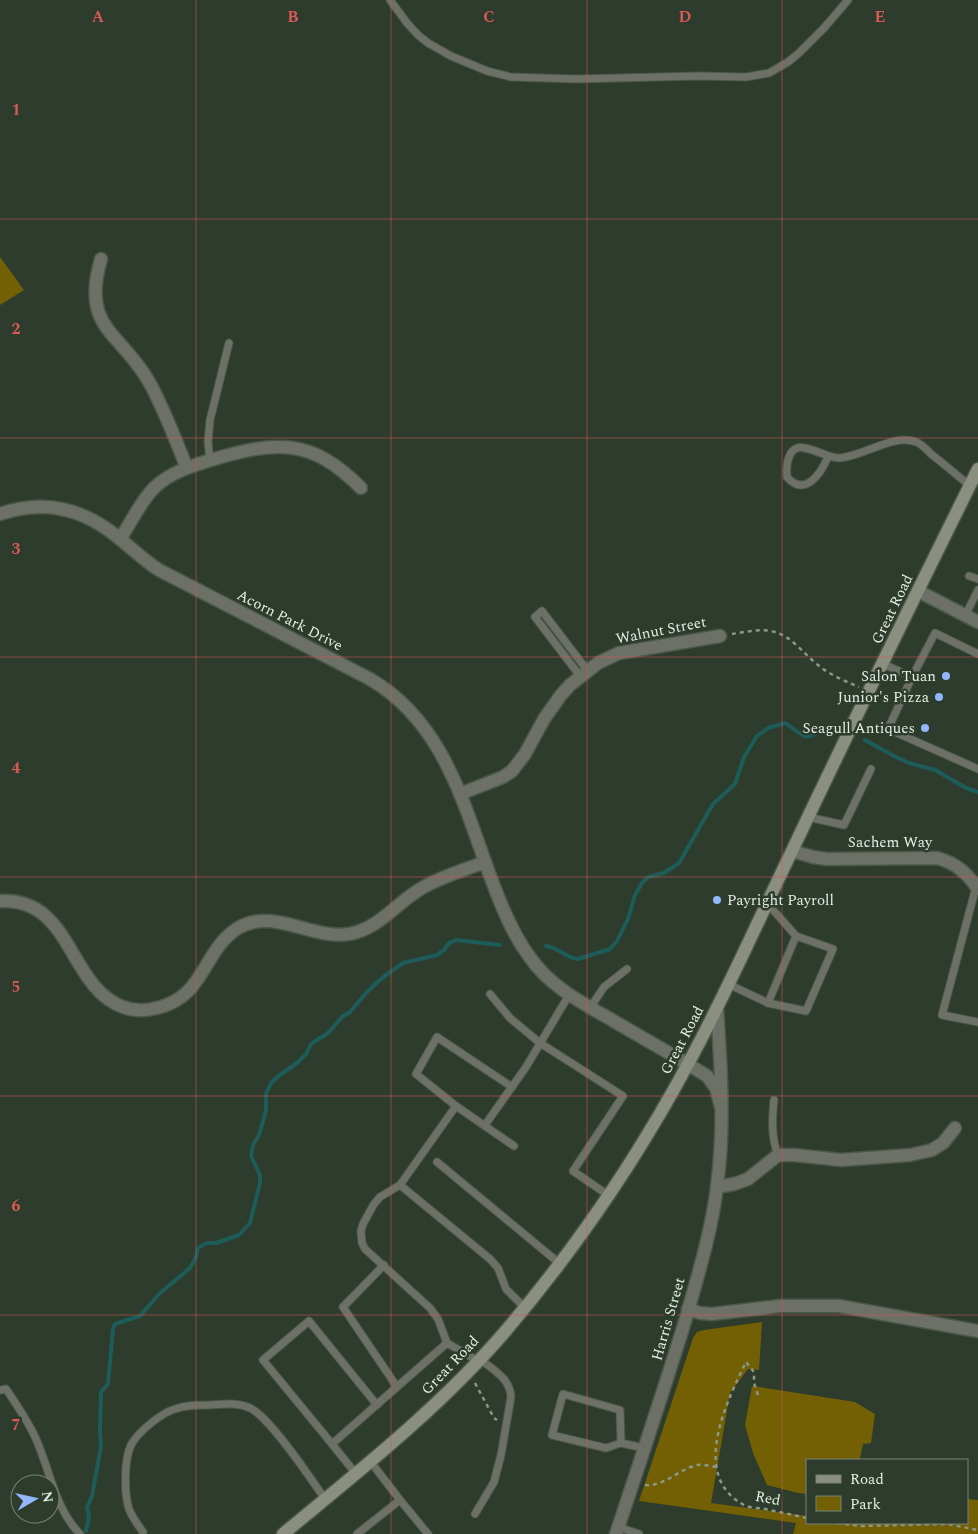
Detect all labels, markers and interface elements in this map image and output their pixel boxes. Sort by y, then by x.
text: A [92,5,105,29]
text: B [287,5,299,29]
text: C [483,5,495,29]
text: D [679,5,692,29]
text: E [875,5,885,29]
text: 1 [12,98,20,122]
text: 2 [12,317,21,341]
text: 3 [12,537,21,561]
street label: Great Road [866,570,919,648]
street label: Acorn Park Drive [233,584,347,657]
street label: Walnut Street [614,610,708,651]
place label: Salon Tuan [861,665,936,688]
marker: Salon Tuan [940,670,952,682]
place label: Junior's Pizza [837,686,930,709]
marker: Junior's Pizza [933,691,945,703]
place label: Seagull Antiques [802,717,915,740]
marker: Seagull Antiques [919,722,931,734]
text: 4 [12,756,21,780]
street label: Sachem Way [848,831,933,854]
place label: Payright Payroll [727,889,834,912]
marker: Payright Payroll [711,894,723,906]
text: 5 [12,975,20,999]
street label: Great Road [655,1002,710,1079]
text: 6 [12,1194,21,1218]
street label: Harris Street [646,1275,691,1363]
street label: Great Road [416,1330,485,1400]
text: 7 [12,1413,21,1437]
legend [806,1459,968,1524]
text: Road [850,1468,884,1491]
north arrow [10,1474,60,1524]
street label: Red [753,1485,783,1512]
text: N [36,1490,59,1504]
text: Park [850,1493,881,1516]

